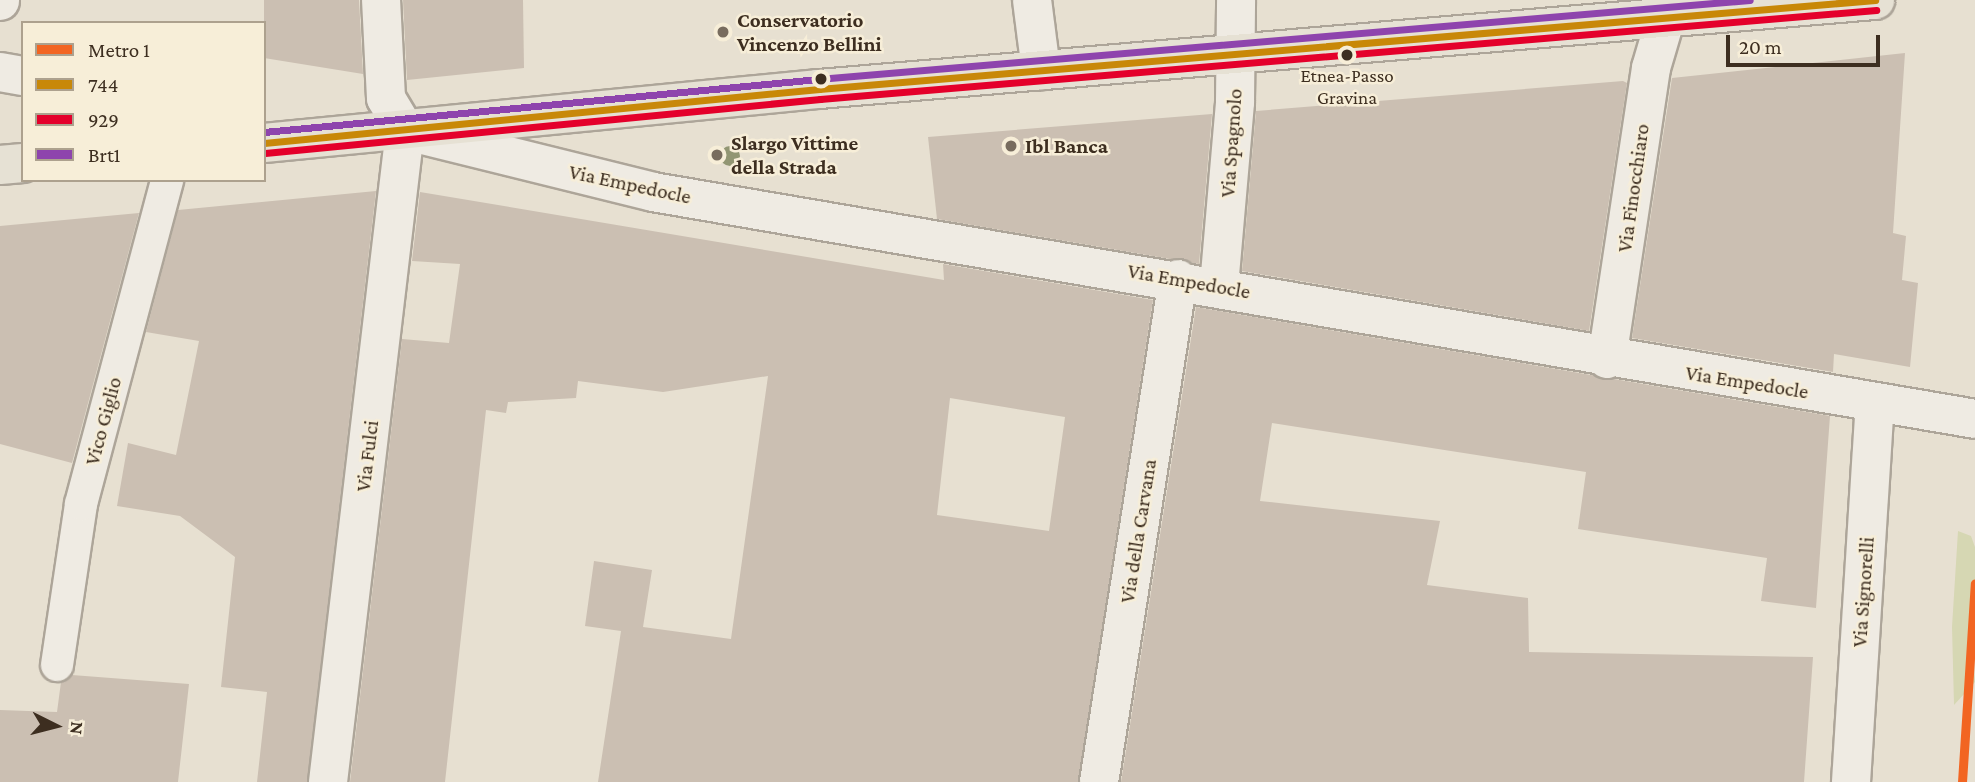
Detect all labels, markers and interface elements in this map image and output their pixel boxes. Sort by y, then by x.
place label: Conservatorio Vincenzo Bellini [737,7,882,57]
legend [21,21,266,182]
scale bar [1730,21,1884,65]
marker: Conservatorio Vincenzo Bellini [715,24,731,40]
text: 20 m [1739,35,1782,59]
text: Metro 1 [88,38,150,62]
marker: Etnea-Passo Gravina [1340,48,1354,62]
place label: Etnea-Passo Gravina [1300,65,1394,109]
unlabelled marker [814,72,828,86]
text: 744 [88,73,118,97]
street label: Via Spagnolo [1215,88,1247,198]
text: 929 [88,108,119,132]
street label: Via Finocchiaro [1612,122,1654,254]
place label: Slargo Vittime della Strada [731,130,858,180]
place label: Ibl Banca [1025,133,1108,159]
marker: Ibl Banca [1003,138,1019,154]
text: Brt1 [88,143,121,167]
marker: Slargo Vittime della Strada [709,147,725,163]
street label: Via Empedocle [567,159,693,209]
street label: Via Empedocle [1126,258,1252,304]
street label: Via Empedocle [1684,360,1810,404]
street label: Vico Giglio [79,374,127,468]
street label: Via Fulci [350,419,384,493]
street label: Via della Carvana [1114,457,1162,605]
street label: Via Signorelli [1847,536,1879,648]
north arrow [21,691,91,761]
text: N [66,721,89,736]

